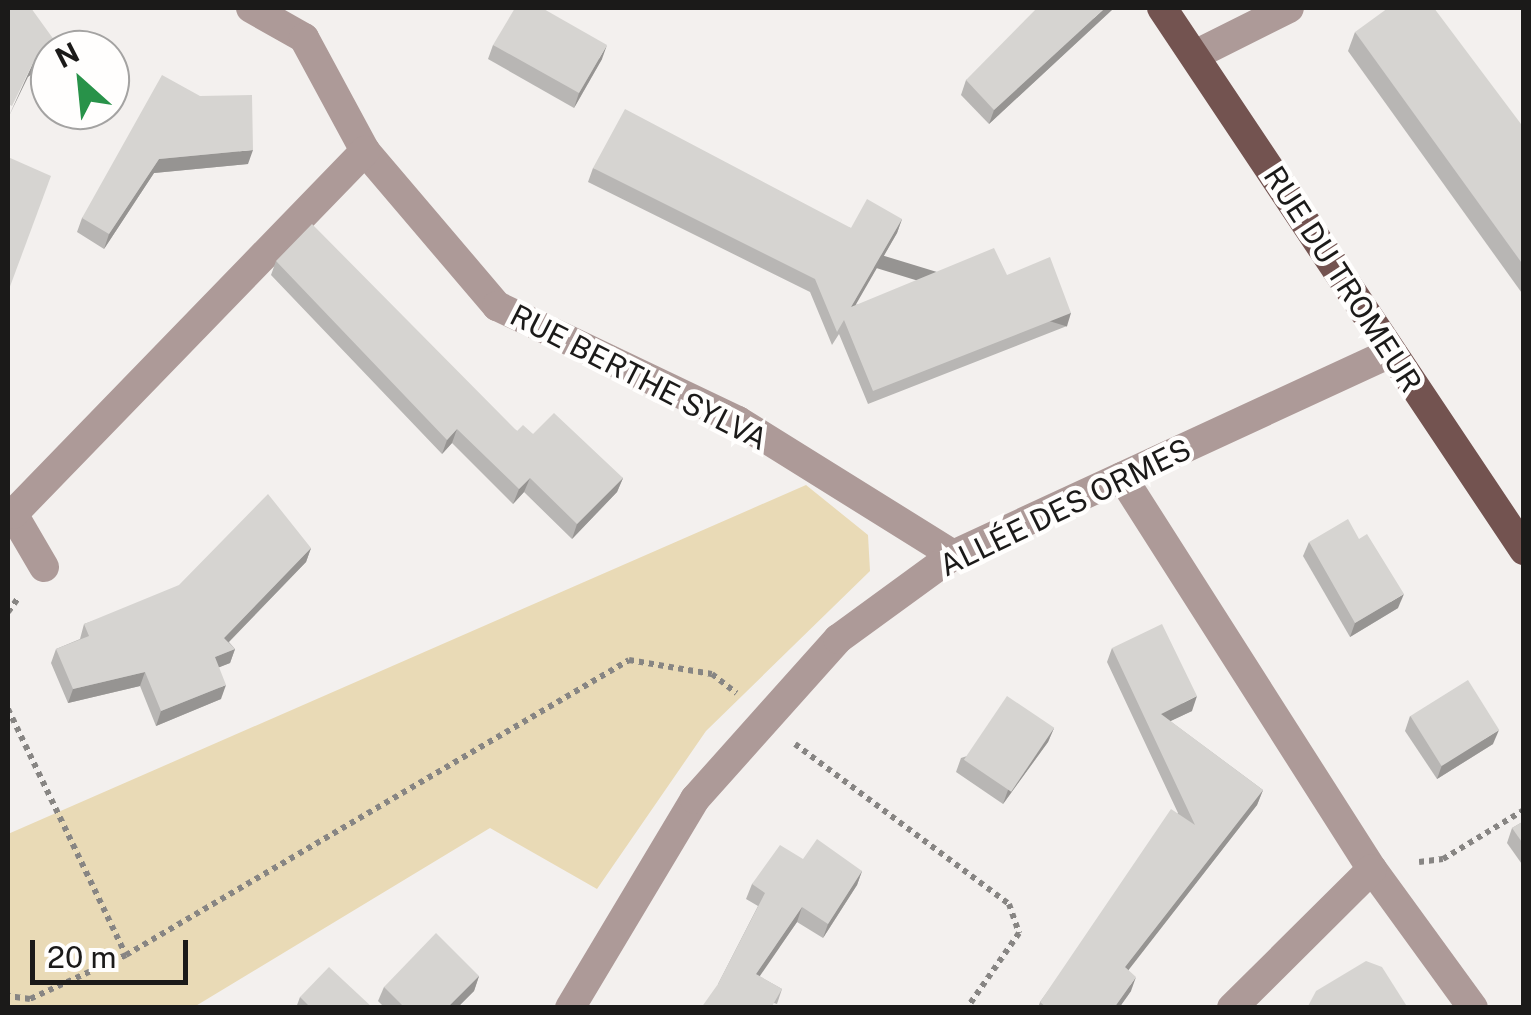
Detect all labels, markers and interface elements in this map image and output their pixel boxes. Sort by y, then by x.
north arrow [30,30,130,130]
text: N [50,35,84,74]
street label: RUE DU TROMEUR [1257,159,1429,399]
street label: RUE BERTHE SYLVA [505,297,773,457]
street label: ALLÉE DES ORMES [933,430,1197,584]
scale bar [35,920,192,982]
text: 20 m [47,939,116,975]

